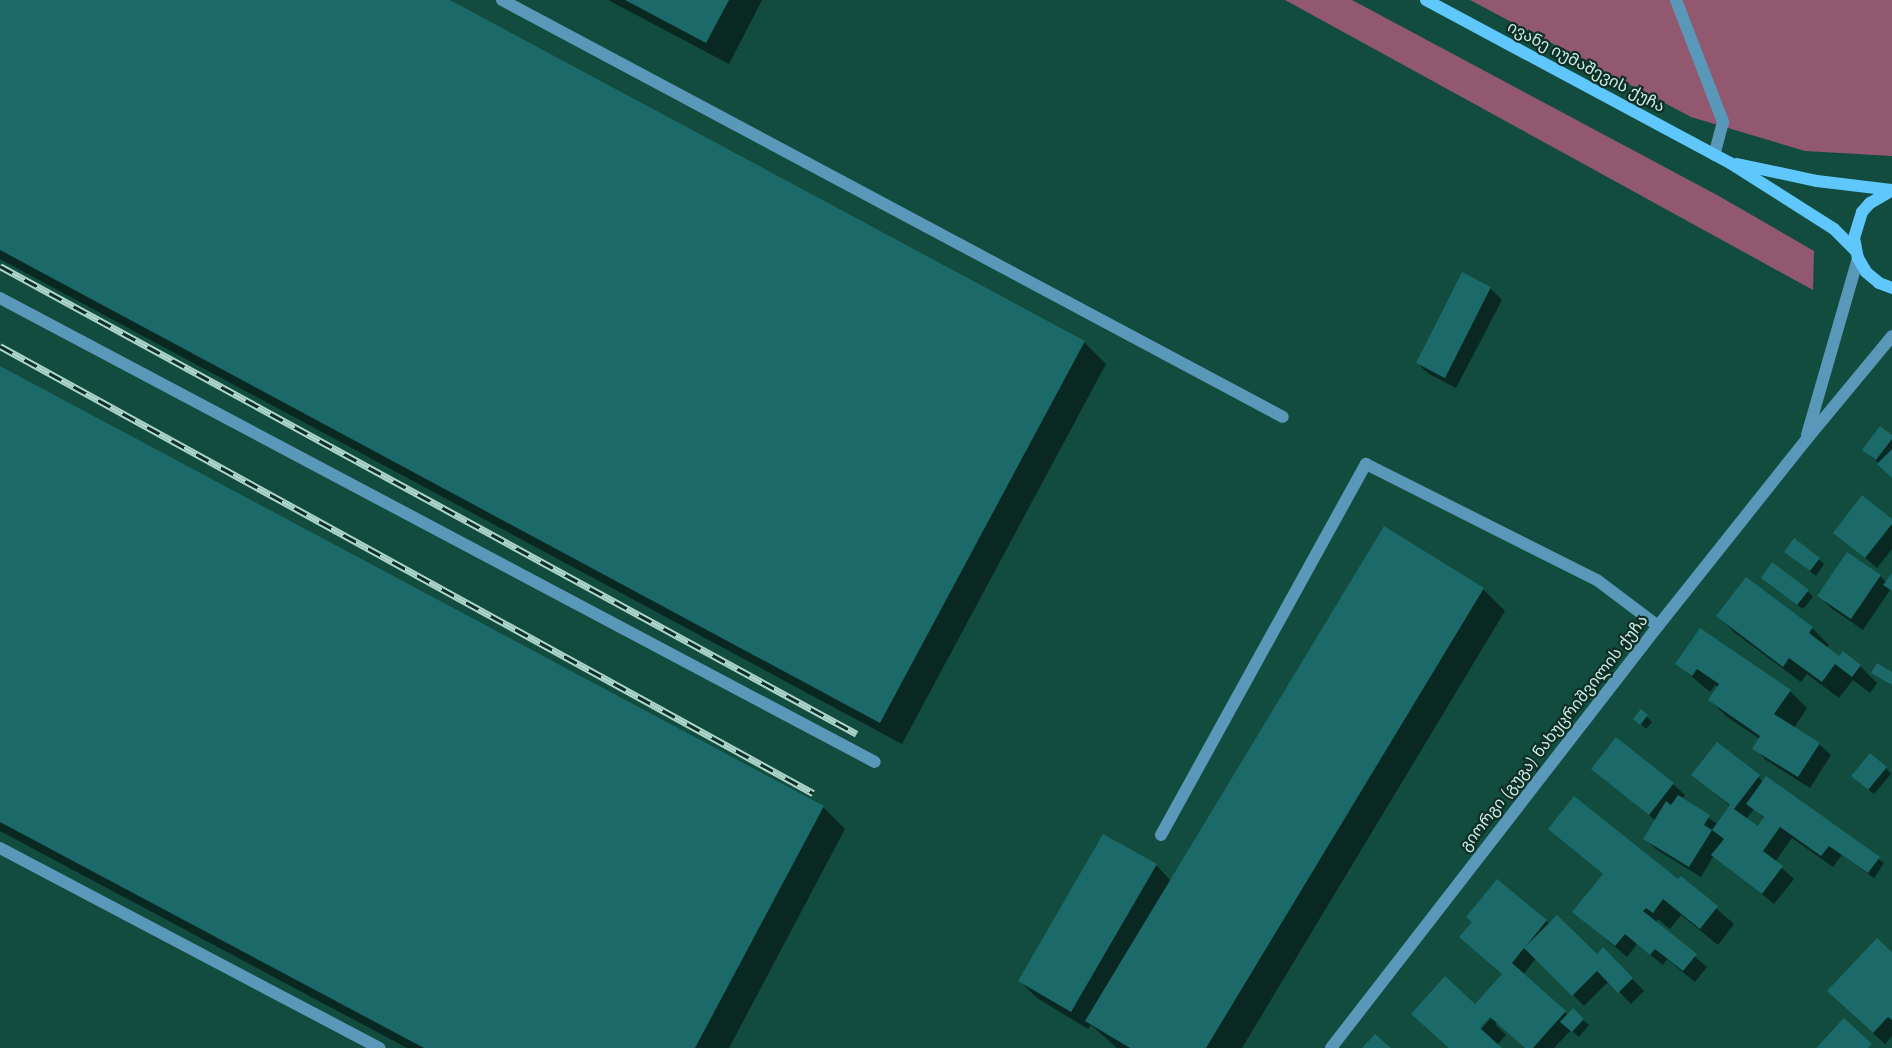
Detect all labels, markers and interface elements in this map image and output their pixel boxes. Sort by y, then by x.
street label: ივანე იუმაშევის ქუჩა [1504,17,1668,117]
street label: გიორგი (გუგა) ნახუცრიშვილის ქუჩა [1456,611,1652,855]

